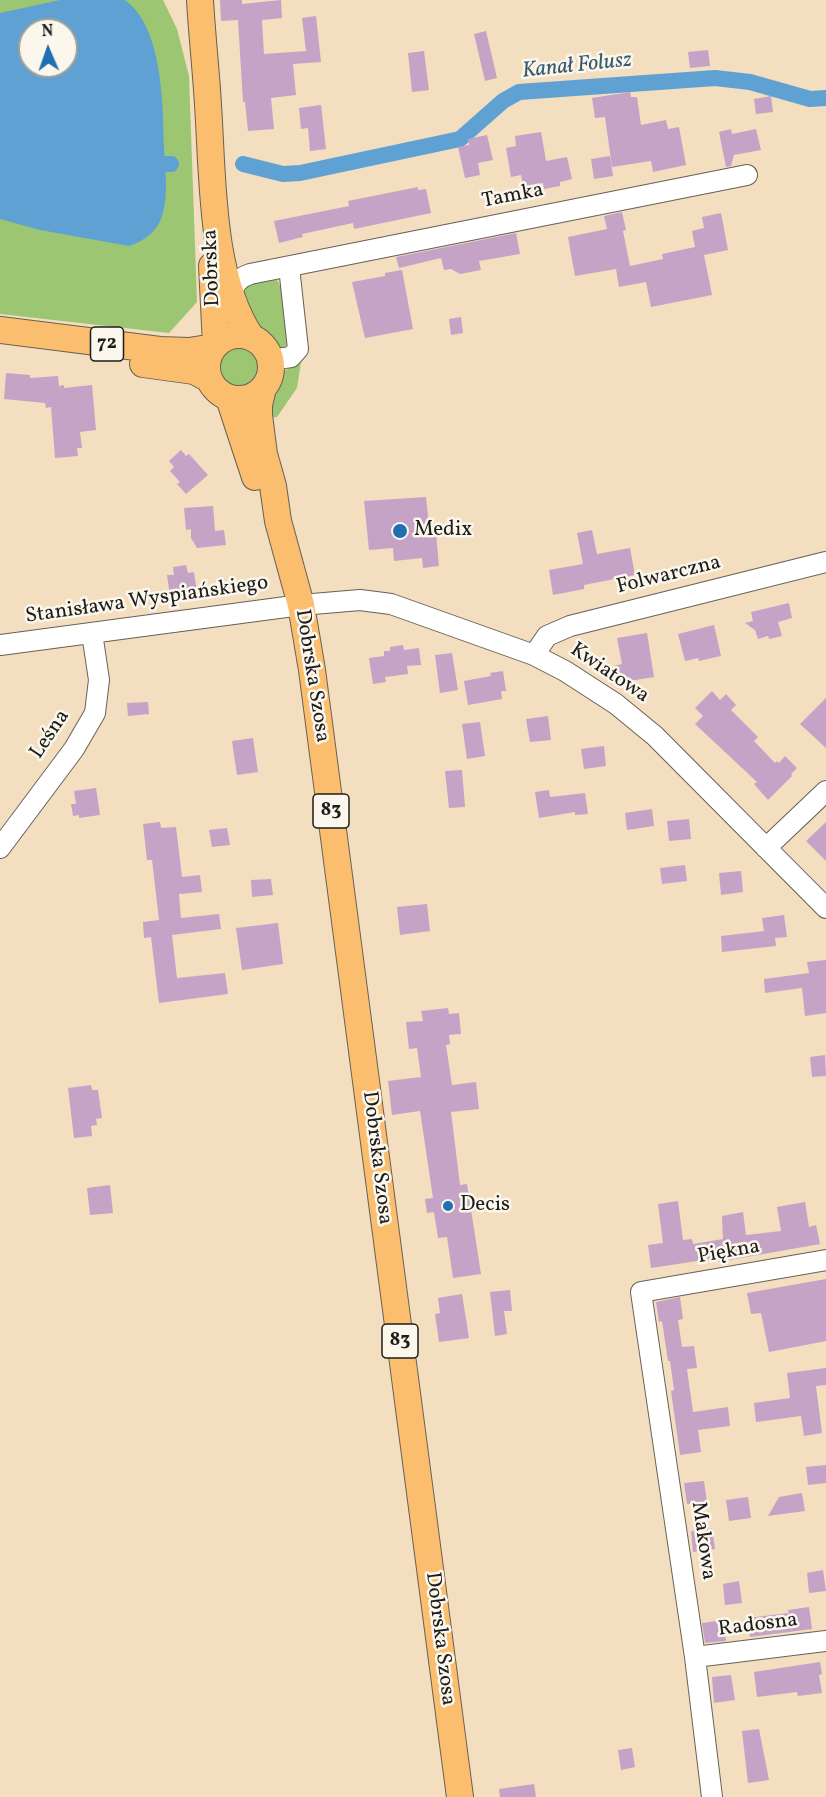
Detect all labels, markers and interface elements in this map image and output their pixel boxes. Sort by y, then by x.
north arrow [18,18,78,78]
text: N [41,21,54,43]
water label: Kanał Folusz [521,48,633,86]
street label: Tamka [480,179,546,215]
street label: Dobrska [199,229,227,307]
road number: 72 [90,327,124,361]
place label: Medix [414,518,472,544]
marker: Medix [391,522,409,540]
street label: Folwarczna [614,551,724,601]
street label: Stanisława Wyspiańskiego [24,571,270,631]
street label: Dobrska Szosa [288,608,334,744]
street label: Kwiatowa [565,638,653,710]
street label: Leśna [26,706,76,764]
road number: 83 [313,794,349,828]
street label: Dobrska Szosa [355,1090,397,1226]
place label: Decis [460,1193,510,1219]
marker: Decis [441,1199,455,1213]
street label: Piękna [696,1235,762,1271]
road number: 83 [382,1324,418,1358]
street label: Makowa [684,1500,720,1582]
street label: Dobrska Szosa [418,1571,460,1707]
street label: Radosna [717,1609,799,1643]

